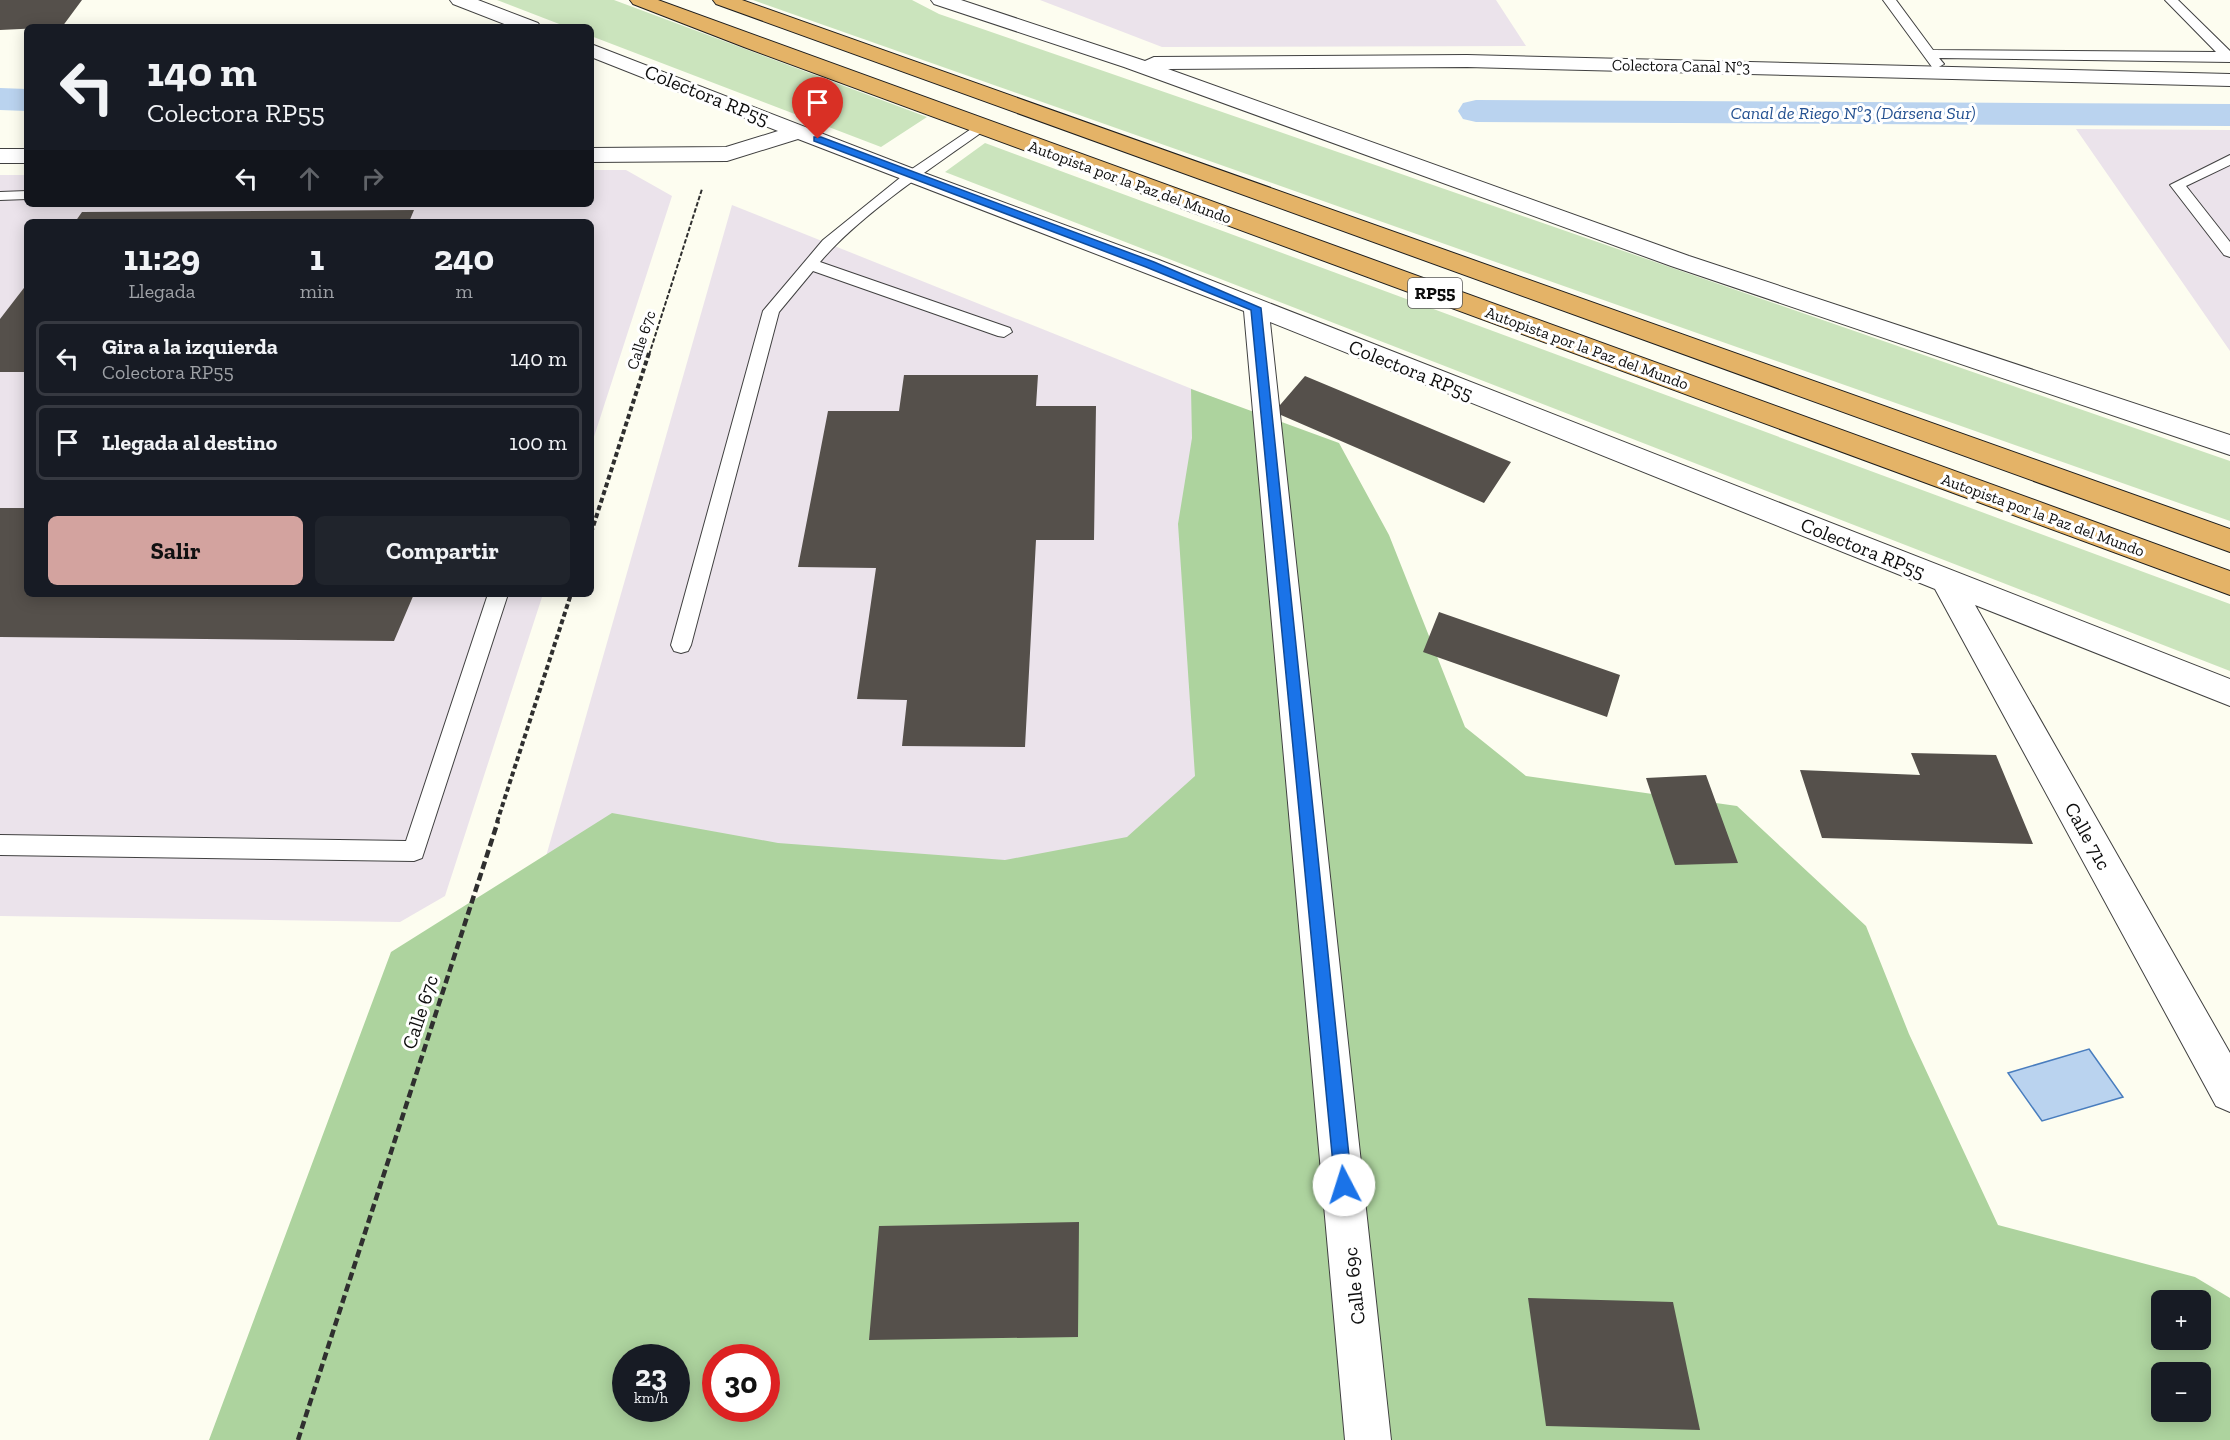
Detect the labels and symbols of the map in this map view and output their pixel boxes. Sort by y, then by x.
street label: Colectora Canal Nº3 [1612,55,1751,77]
street label: Colectora RP55 [641,59,773,131]
pin [792,77,843,139]
water label: Canal de Riego Nº3 (Dársena Sur) [1730,102,1976,124]
street label: Autopista por la Paz del Mundo [1026,136,1234,228]
road number: RP55 [1408,278,1462,308]
street label: Autopista por la Paz del Mundo [1483,302,1691,394]
street label: Calle 67c [623,308,659,372]
street label: Colectora RP55 [1345,334,1477,406]
street label: Autopista por la Paz del Mundo [1939,469,2147,561]
street label: Colectora RP55 [1797,512,1929,584]
street label: Calle 71c [2060,798,2116,874]
street label: Calle 67c [397,972,443,1052]
position arrow [1312,1153,1376,1217]
street label: Calle 69c [1338,1246,1370,1326]
speed limit sign: 30 [702,1344,780,1422]

